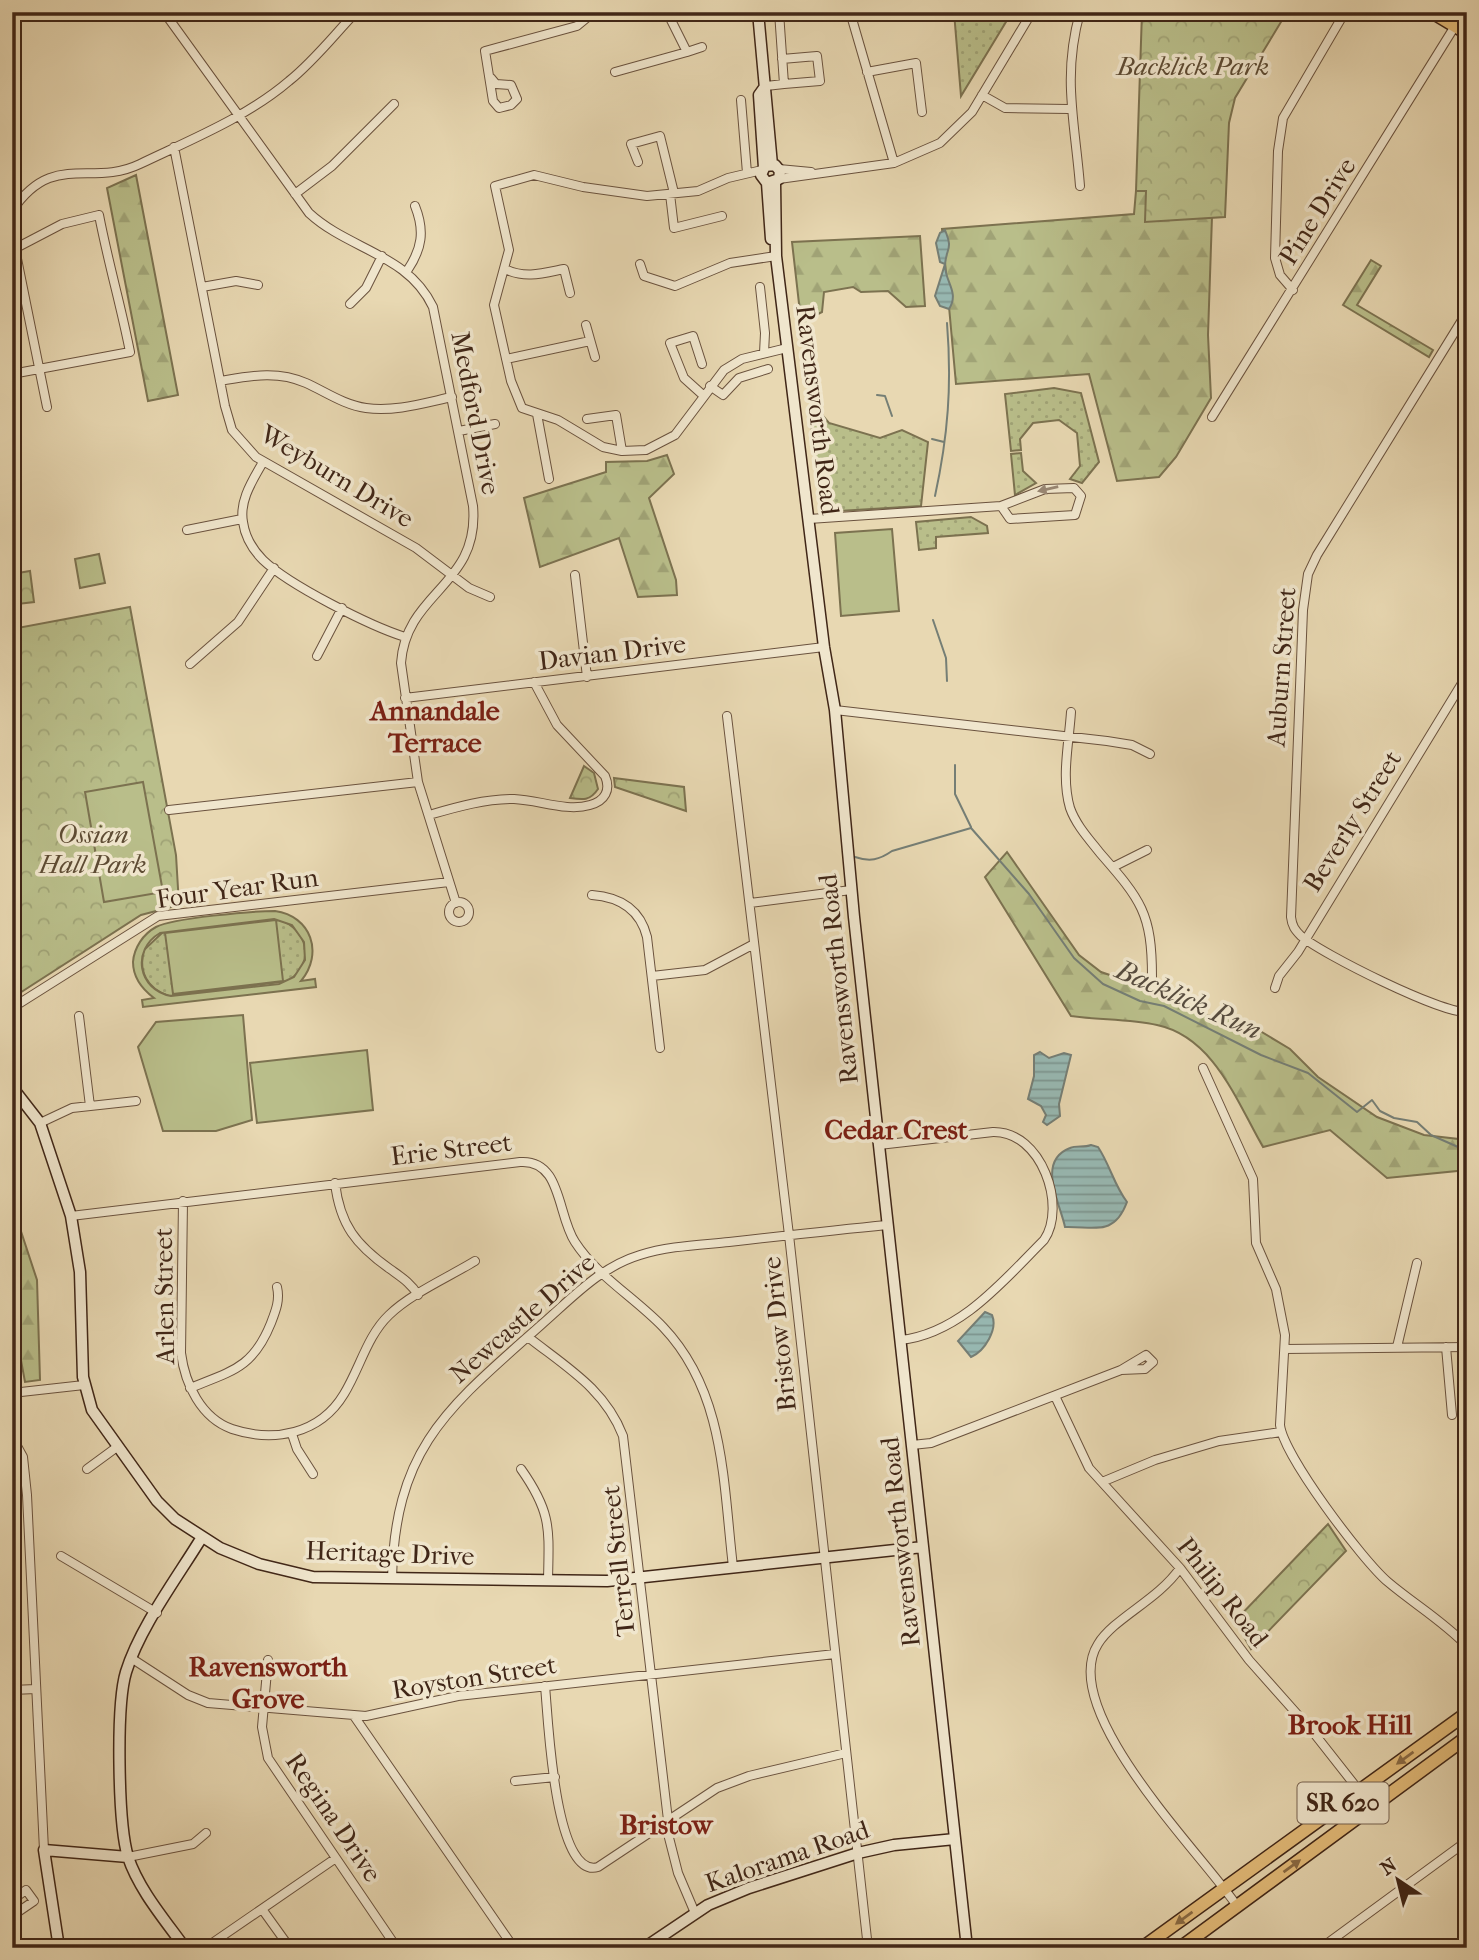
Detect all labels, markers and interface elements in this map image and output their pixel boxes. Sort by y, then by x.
park label: Backlick Park [1115,51,1269,82]
street label: Pine Drive [1272,152,1363,270]
street label: Ravensworth Road [789,303,846,518]
street label: Medford Drive [444,329,507,497]
street label: Weyburn Drive [254,418,419,534]
one-way arrow [1037,484,1059,495]
street label: Auburn Street [1260,586,1303,749]
street label: Davian Drive [537,628,688,677]
district label: Annandale Terrace [368,694,500,759]
street label: Beverly Street [1297,744,1408,898]
park label: Ossian Hall Park [38,819,147,880]
street label: Four Year Run [154,862,320,915]
street label: Ravensworth Road [812,871,865,1086]
water label: Backlick Run [1109,952,1267,1046]
district label: Cedar Crest [824,1113,969,1146]
street label: Erie Street [389,1127,514,1172]
street label: Arlen Street [148,1227,181,1366]
street label: Newcastle Drive [443,1247,601,1390]
street label: Bristow Drive [756,1255,803,1413]
street label: Ravensworth Road [874,1434,927,1649]
street label: Terrell Street [595,1483,642,1638]
street label: Philip Road [1170,1531,1275,1654]
street label: Heritage Drive [305,1535,475,1572]
street label: Royston Street [390,1649,559,1706]
district label: Ravensworth Grove [188,1650,348,1715]
district label: Brook Hill [1288,1708,1413,1741]
street label: Regina Drive [279,1747,388,1888]
one-way arrow [1396,1751,1414,1765]
road number: SR 620 [1298,1782,1388,1824]
district label: Bristow [619,1808,714,1841]
street label: Kalorama Road [701,1814,874,1899]
north arrow [1364,1844,1434,1914]
text: N [1377,1853,1402,1880]
one-way arrow [1283,1859,1301,1873]
one-way arrow [1175,1911,1193,1925]

